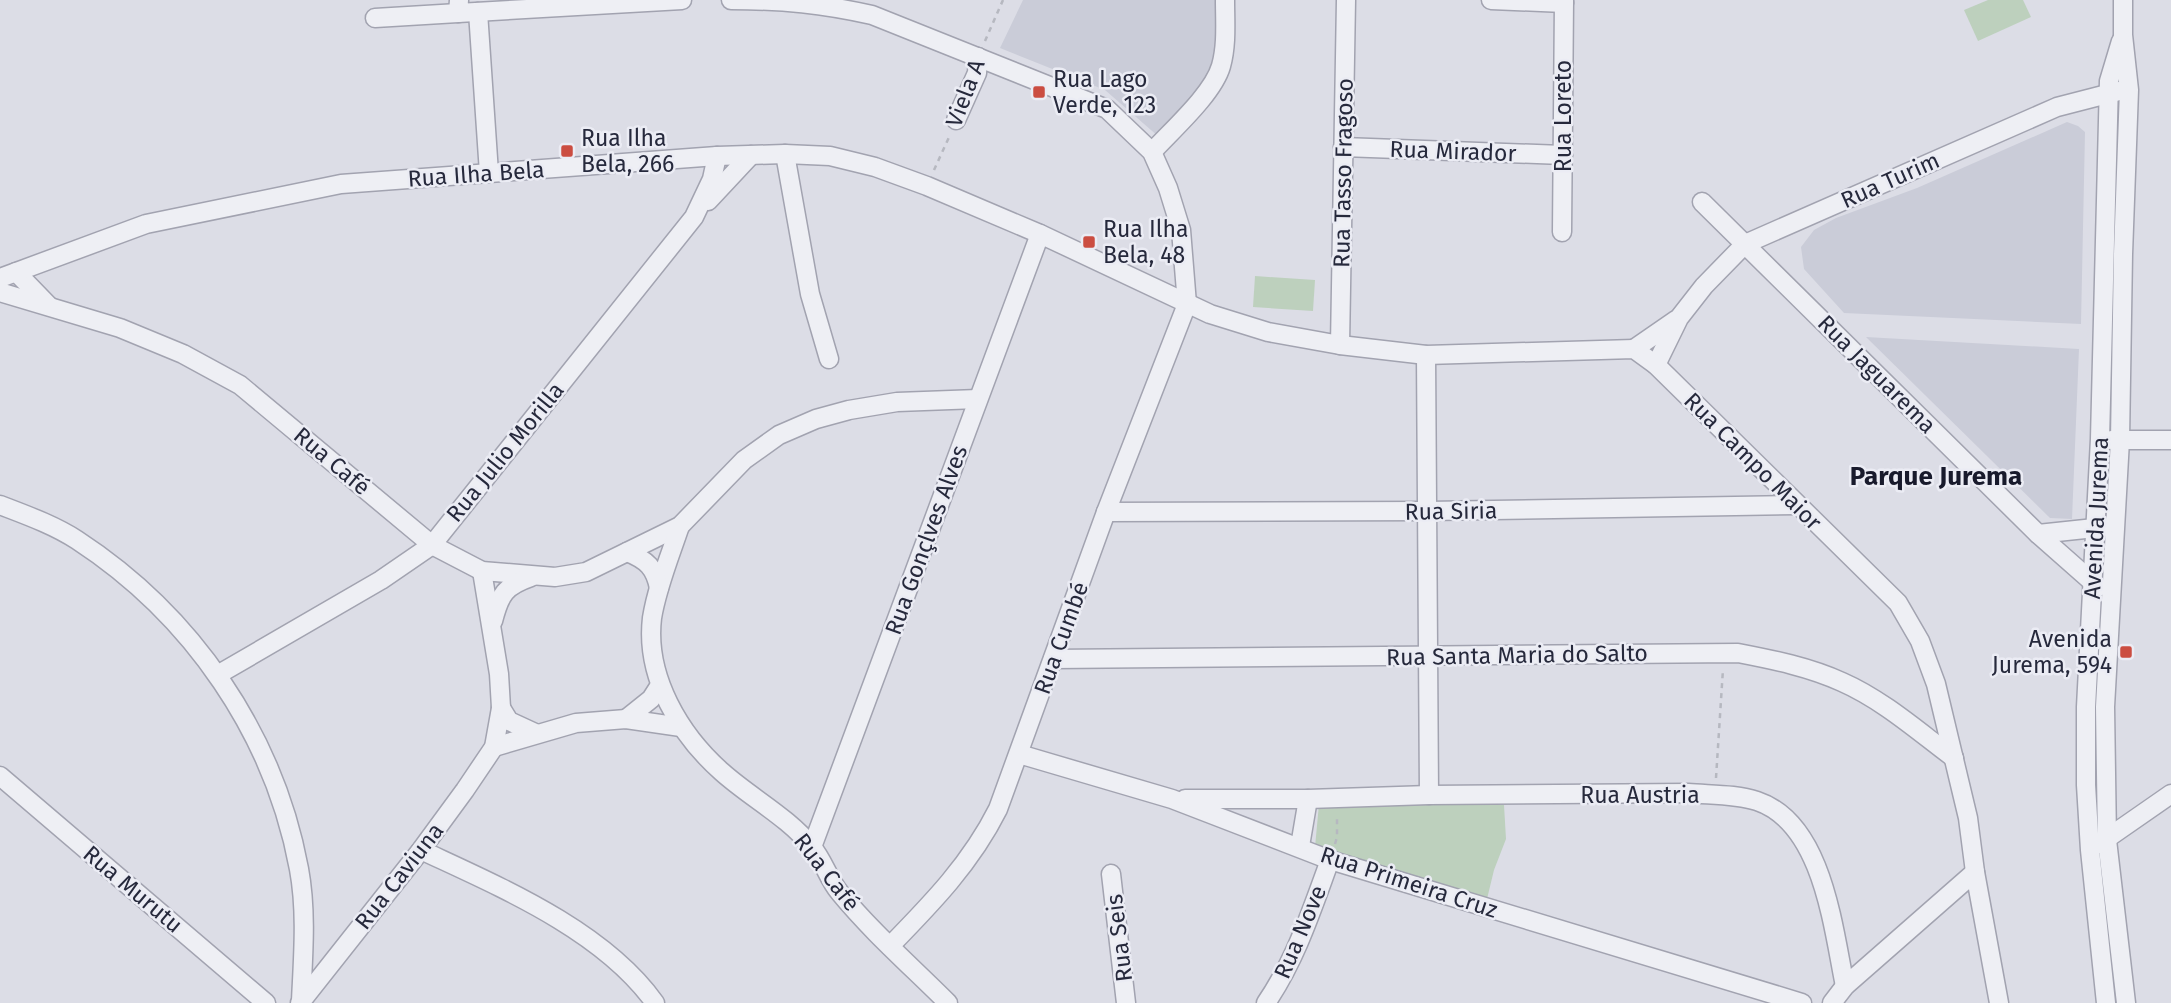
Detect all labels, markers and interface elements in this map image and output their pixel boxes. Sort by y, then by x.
street label: Viela A [939,54,991,131]
street label: Rua Loreto [1549,60,1577,172]
place label: Rua Lago Verde, 123 [1053,65,1156,119]
street label: Rua Tasso Fragoso [1327,78,1359,268]
marker: Rua Lago Verde, 123 [1031,84,1047,100]
place label: Rua Ilha Bela, 266 [581,124,674,178]
street label: Rua Mirador [1389,135,1517,167]
marker: Rua Ilha Bela, 266 [559,143,575,159]
street label: Rua Turim [1836,146,1944,214]
street label: Rua Ilha Bela [407,155,545,193]
place label: Rua Ilha Bela, 48 [1103,215,1188,269]
marker: Rua Ilha Bela, 48 [1081,234,1097,250]
street label: Rua Jaguarema [1812,309,1942,439]
street label: Rua Julio Morilla [440,376,570,528]
street label: Rua Campo Maior [1678,386,1828,536]
street label: Rua Café [288,421,376,501]
street label: Avenida Jurema [2078,436,2114,600]
street label: Rua Gonçlves Alves [879,441,973,639]
district label: Parque Jurema [1850,461,2022,492]
street label: Rua Siria [1404,496,1498,526]
street label: Rua Cumbé [1028,578,1094,698]
place label: Avenida Jurema, 594 [1992,625,2112,679]
street label: Rua Santa Maria do Salto [1386,639,1648,671]
marker: Avenida Jurema, 594 [2118,644,2134,660]
street label: Rua Austria [1580,781,1700,809]
street label: Rua Caviuna [349,817,449,935]
street label: Rua Café [788,827,866,917]
street label: Rua Murutu [78,839,188,939]
street label: Rua Primeira Cruz [1317,840,1501,924]
street label: Rua Nove [1268,881,1332,983]
street label: Rua Seis [1100,893,1138,983]

